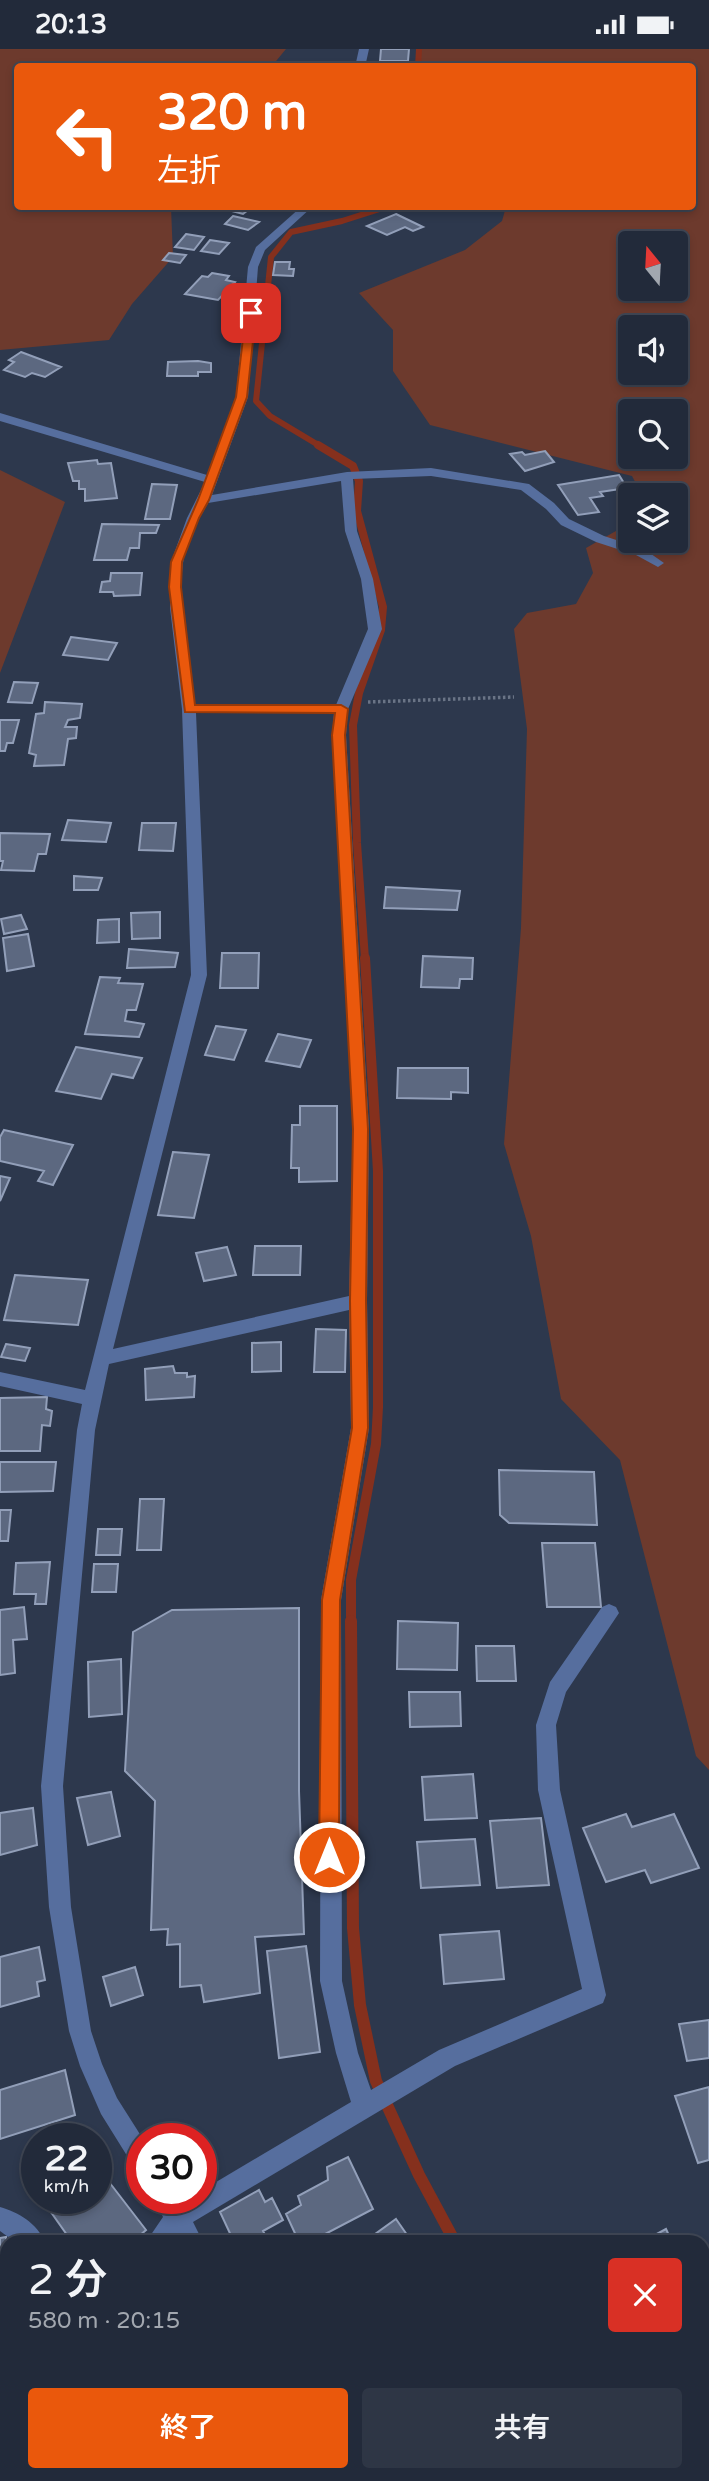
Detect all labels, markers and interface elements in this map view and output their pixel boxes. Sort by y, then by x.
text: 20:13 [35,9,107,40]
text: 320 m [157,84,307,143]
icon: left [42,91,133,182]
text: 左折 [157,152,221,190]
north arrow [618,231,688,301]
map controls [618,231,688,553]
pin [221,283,281,343]
icon: arrive [232,294,270,332]
button: sound [618,315,688,385]
button: search [618,399,688,469]
button: layers [618,483,688,553]
position arrow [292,1820,366,1894]
speed limit sign: 30 [126,2123,217,2214]
text: 22 [45,2138,88,2180]
text: km/h [44,2175,89,2197]
text: 2 分 [28,2255,107,2306]
button: close [608,2258,682,2332]
text: 580 m · 20:15 [28,2307,180,2335]
button: 終了 [28,2388,348,2468]
button: 共有 [362,2388,682,2468]

